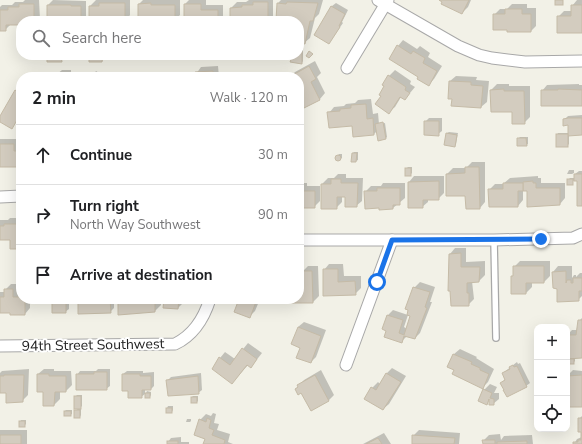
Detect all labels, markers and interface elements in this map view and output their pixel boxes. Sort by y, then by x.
search box [16,16,304,60]
icon: search [30,27,52,49]
text: Search here [62,28,142,48]
text: 2 min [32,87,76,110]
text: Walk · 120 m [210,89,288,107]
icon: ahead [32,144,54,166]
text: Continue [70,145,132,165]
text: 30 m [258,146,288,164]
text: Turn right [70,196,139,216]
icon: right [32,204,54,226]
text: 90 m [258,206,288,224]
text: North Way Southwest [70,216,200,234]
route end [532,230,550,248]
icon: arrive [32,264,54,286]
text: Arrive at destination [70,265,213,285]
route start [368,273,386,291]
map controls [534,324,570,432]
button: + [534,324,570,360]
street label: 94th Street Southwest [21,334,165,356]
button: − [534,360,570,396]
button: locate [534,396,570,432]

